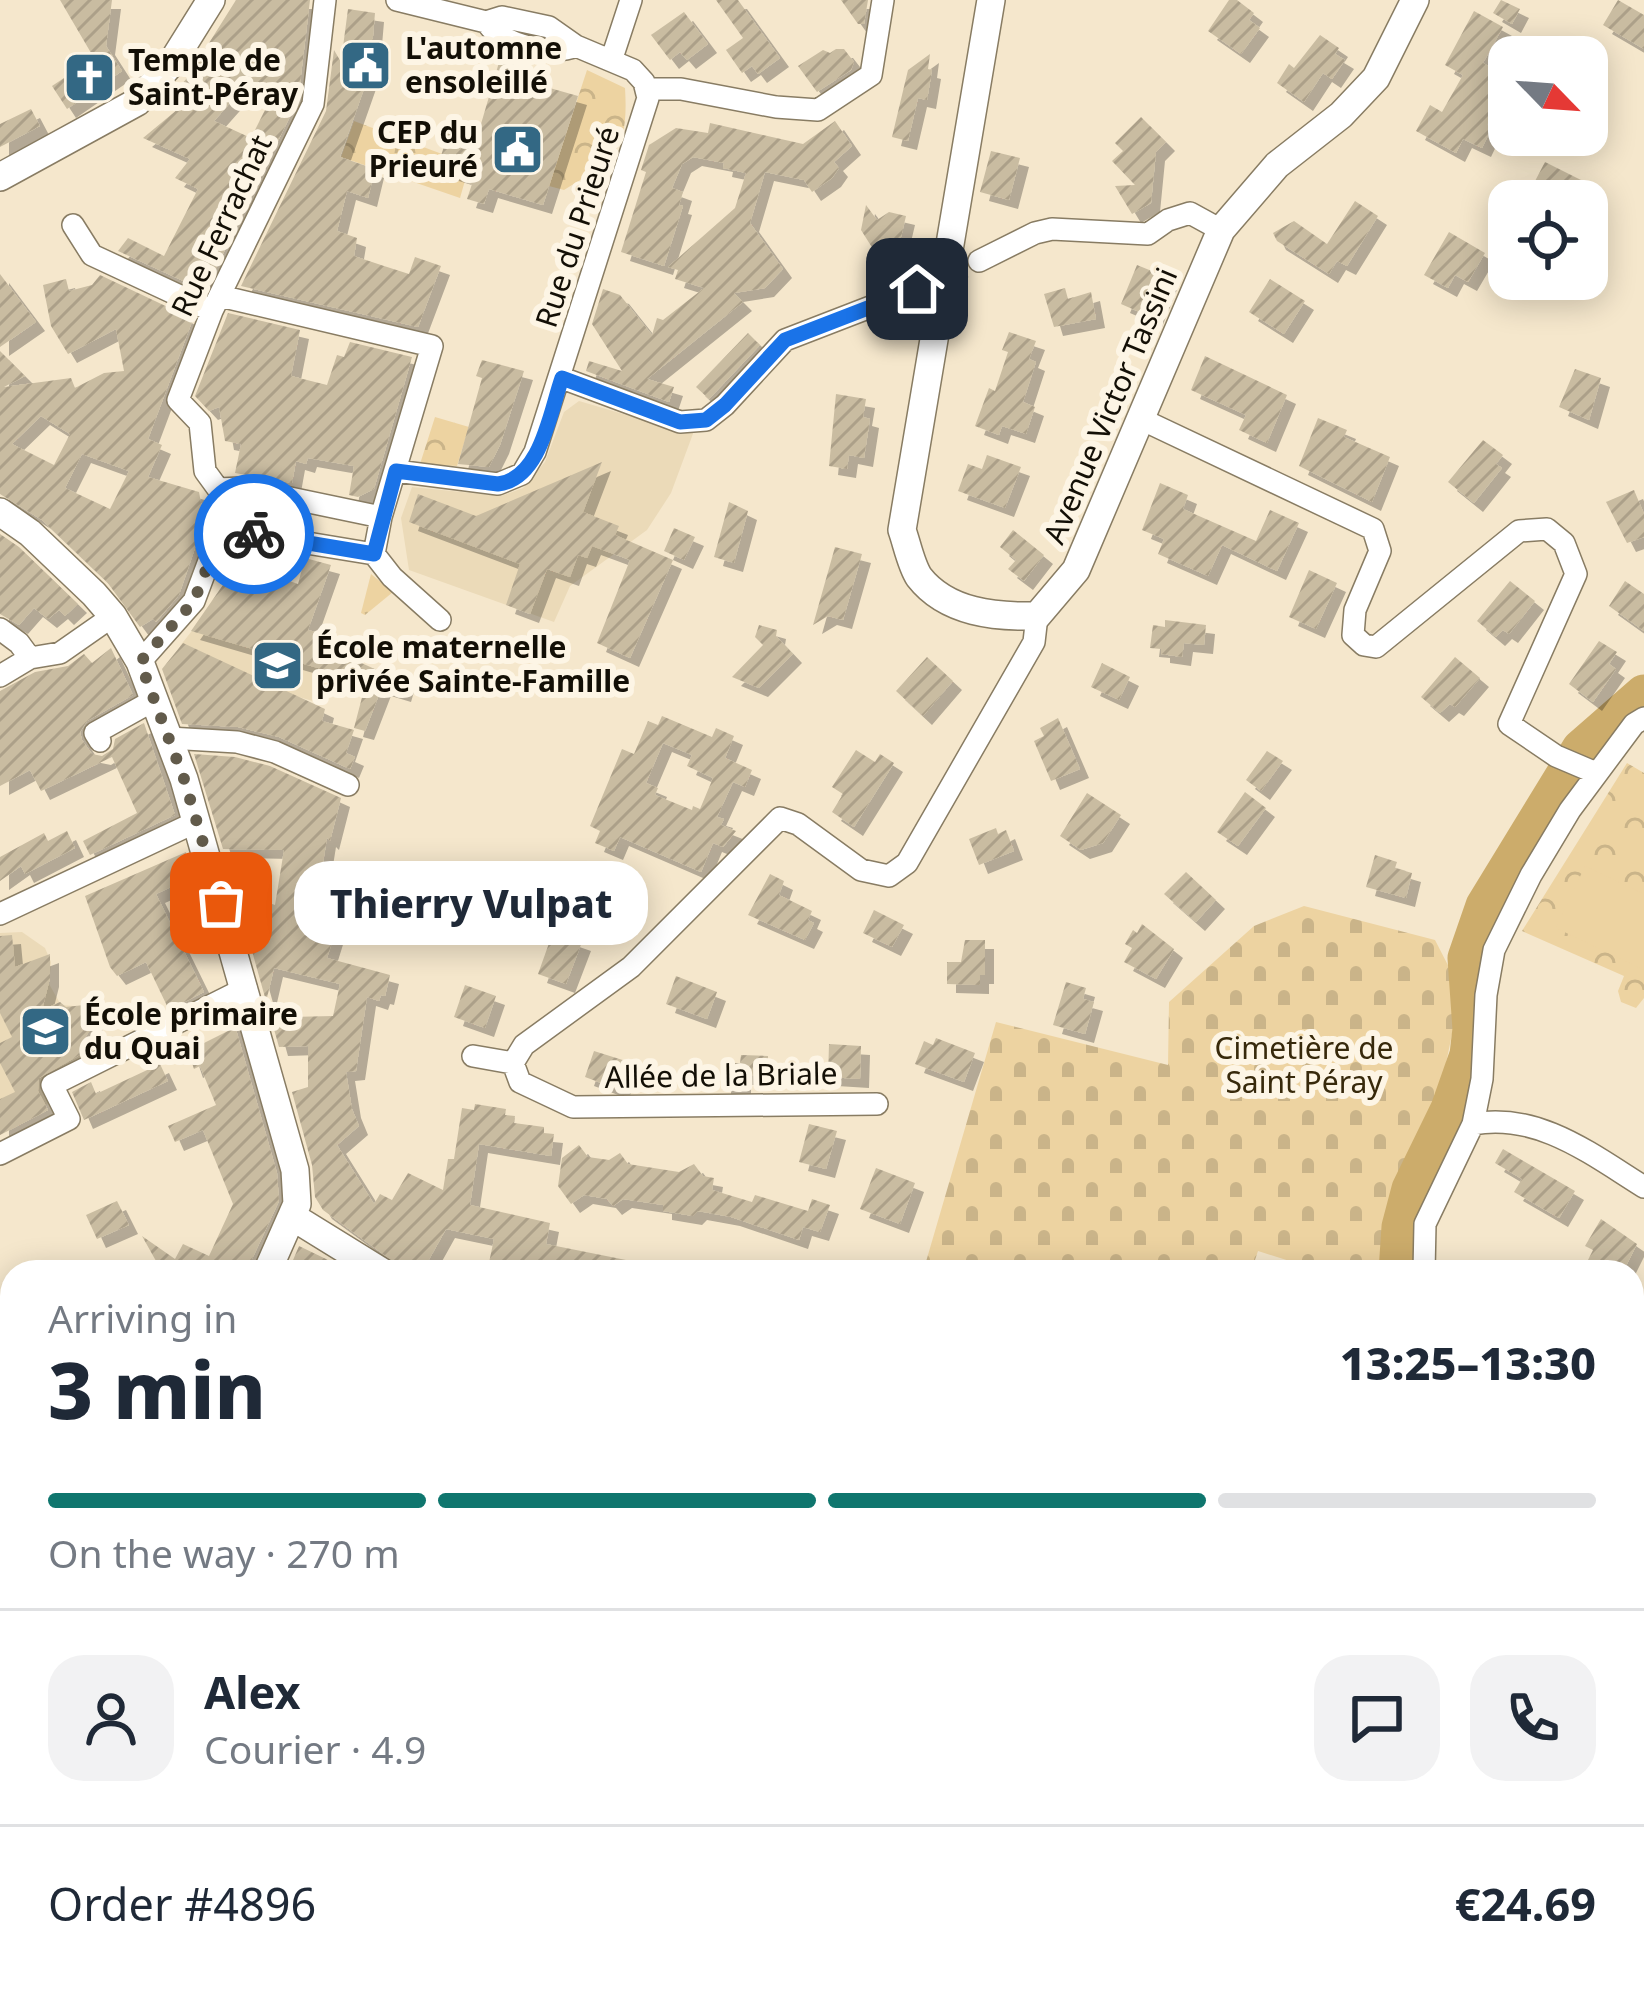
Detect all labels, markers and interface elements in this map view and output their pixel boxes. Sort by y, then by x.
place label: L'automne ensoleillé [405,27,562,102]
north arrow [1488,36,1608,156]
map controls [1488,36,1608,300]
public building icon: L'automne ensoleillé [338,38,394,94]
place label: Temple de Saint-Péray [128,39,299,114]
church icon: Temple de Saint-Péray [61,50,117,106]
place label: CEP du Prieuré [369,111,478,186]
street label: Rue du Prieuré [525,121,628,332]
public building icon: CEP du Prieuré [489,122,545,178]
street label: Rue Ferrachat [161,128,281,323]
button: locate [1488,180,1608,300]
pin [866,238,968,340]
icon: home [884,256,950,322]
street label: Avenue Victor Tassini [1033,261,1186,550]
courier [194,474,314,594]
icon: bike [221,501,287,567]
place label: École maternelle privée Sainte-Famille [316,626,630,701]
school or university icon: École maternelle privée Sainte-Famille [249,637,305,693]
pin [170,852,272,954]
callout: Thierry Vulpat [293,861,647,945]
icon: bag [188,870,254,936]
text: Thierry Vulpat [330,876,612,929]
place label: École primaire du Quai [84,993,298,1068]
school or university icon: École primaire du Quai [17,1004,73,1060]
park label: Cimetière de Saint Péray [1214,1027,1394,1102]
street label: Allée de la Briale [604,1052,838,1097]
text: Arriving in [48,1291,237,1344]
text: 13:25–13:30 [1340,1332,1596,1393]
text: 3 min [48,1336,266,1442]
text: On the way · 270 m [48,1526,400,1579]
button: person [48,1655,174,1781]
button: chat [1314,1655,1440,1781]
button: phone [1470,1655,1596,1781]
text: Alex [204,1661,301,1722]
text: Courier · 4.9 [204,1722,426,1775]
text: Order #4896 [48,1873,316,1934]
text: €24.69 [1455,1873,1596,1934]

